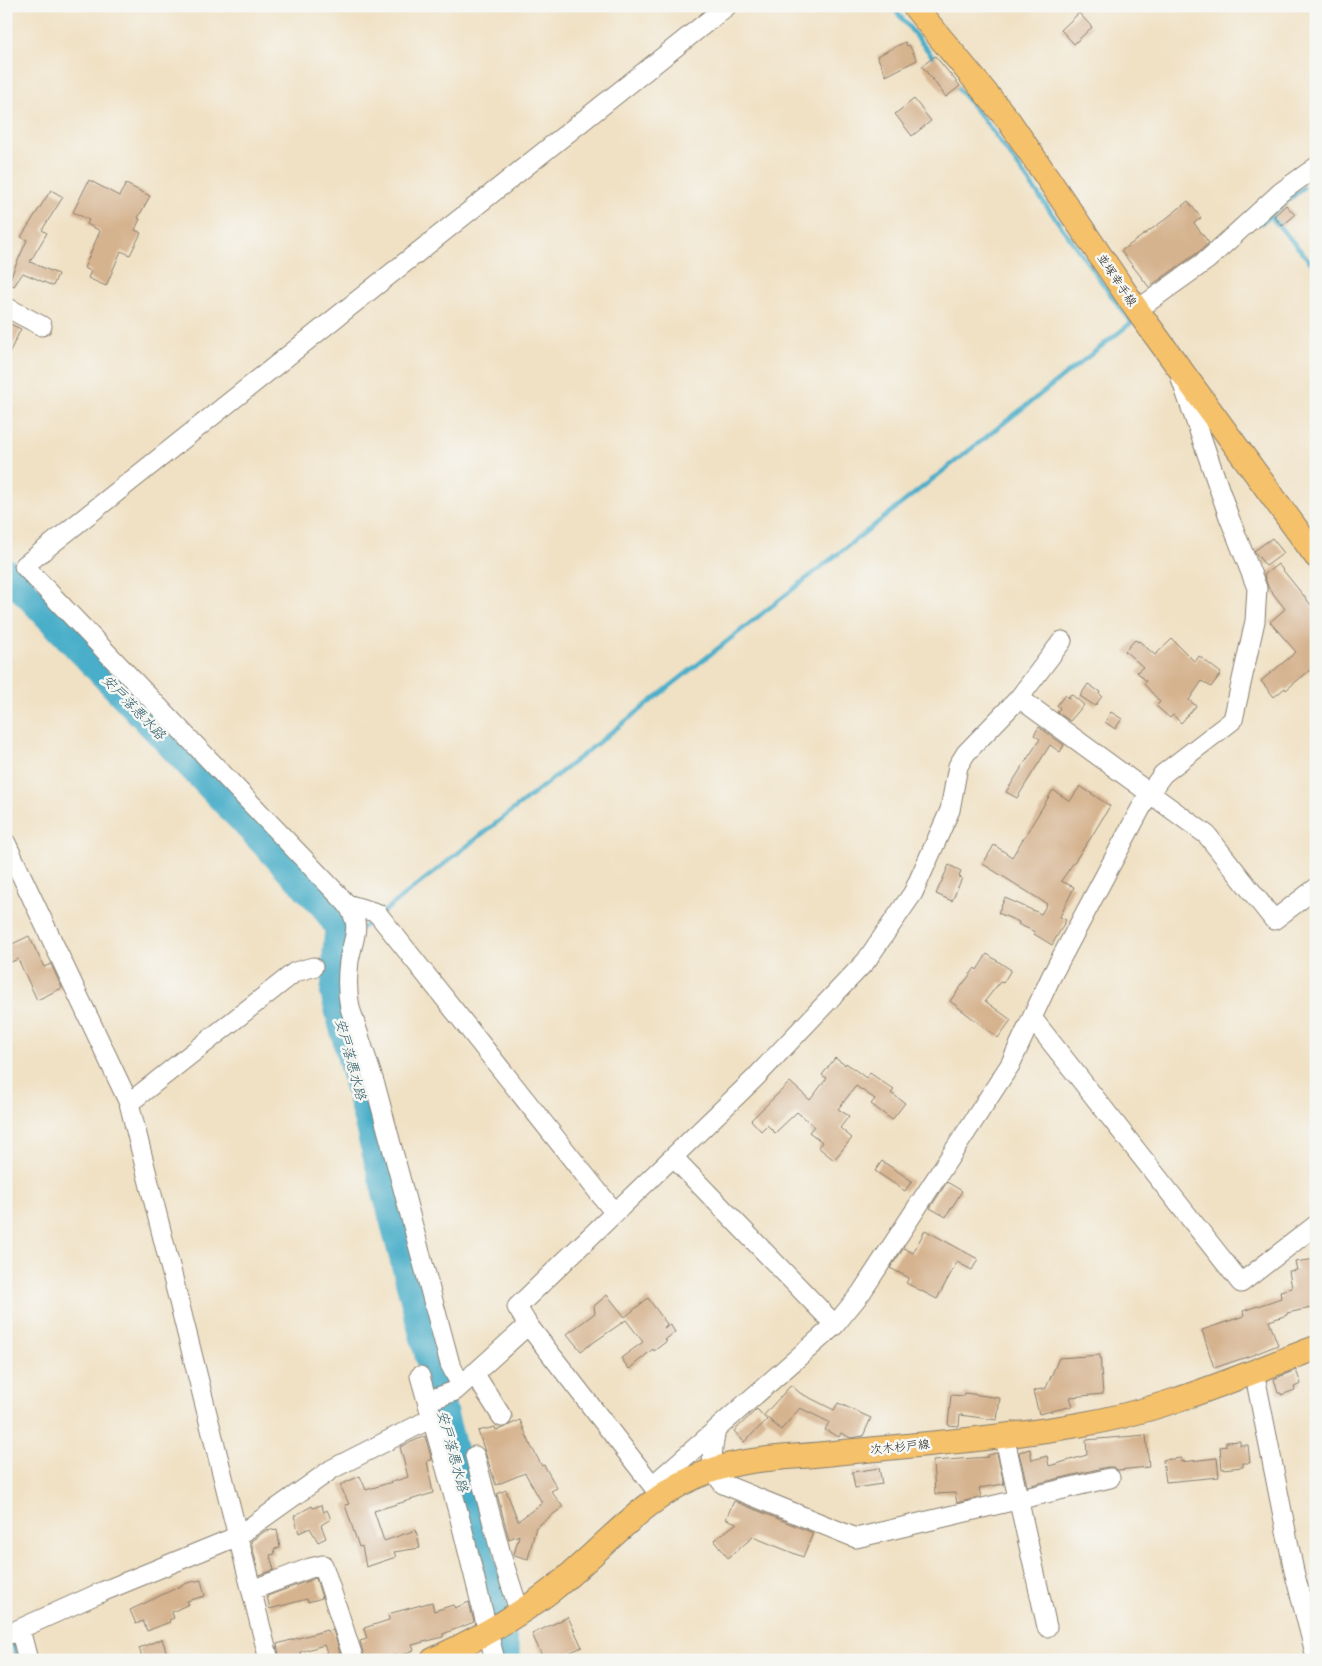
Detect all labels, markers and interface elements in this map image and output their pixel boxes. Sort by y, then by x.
street label: 並塚幸手線 [1094,250,1142,309]
water label: 安戸落悪水路 [98,669,172,745]
water label: 安戸落悪水路 [330,1016,373,1103]
water label: 安戸落悪水路 [432,1408,475,1495]
street label: 次木杉戸線 [869,1434,931,1458]

